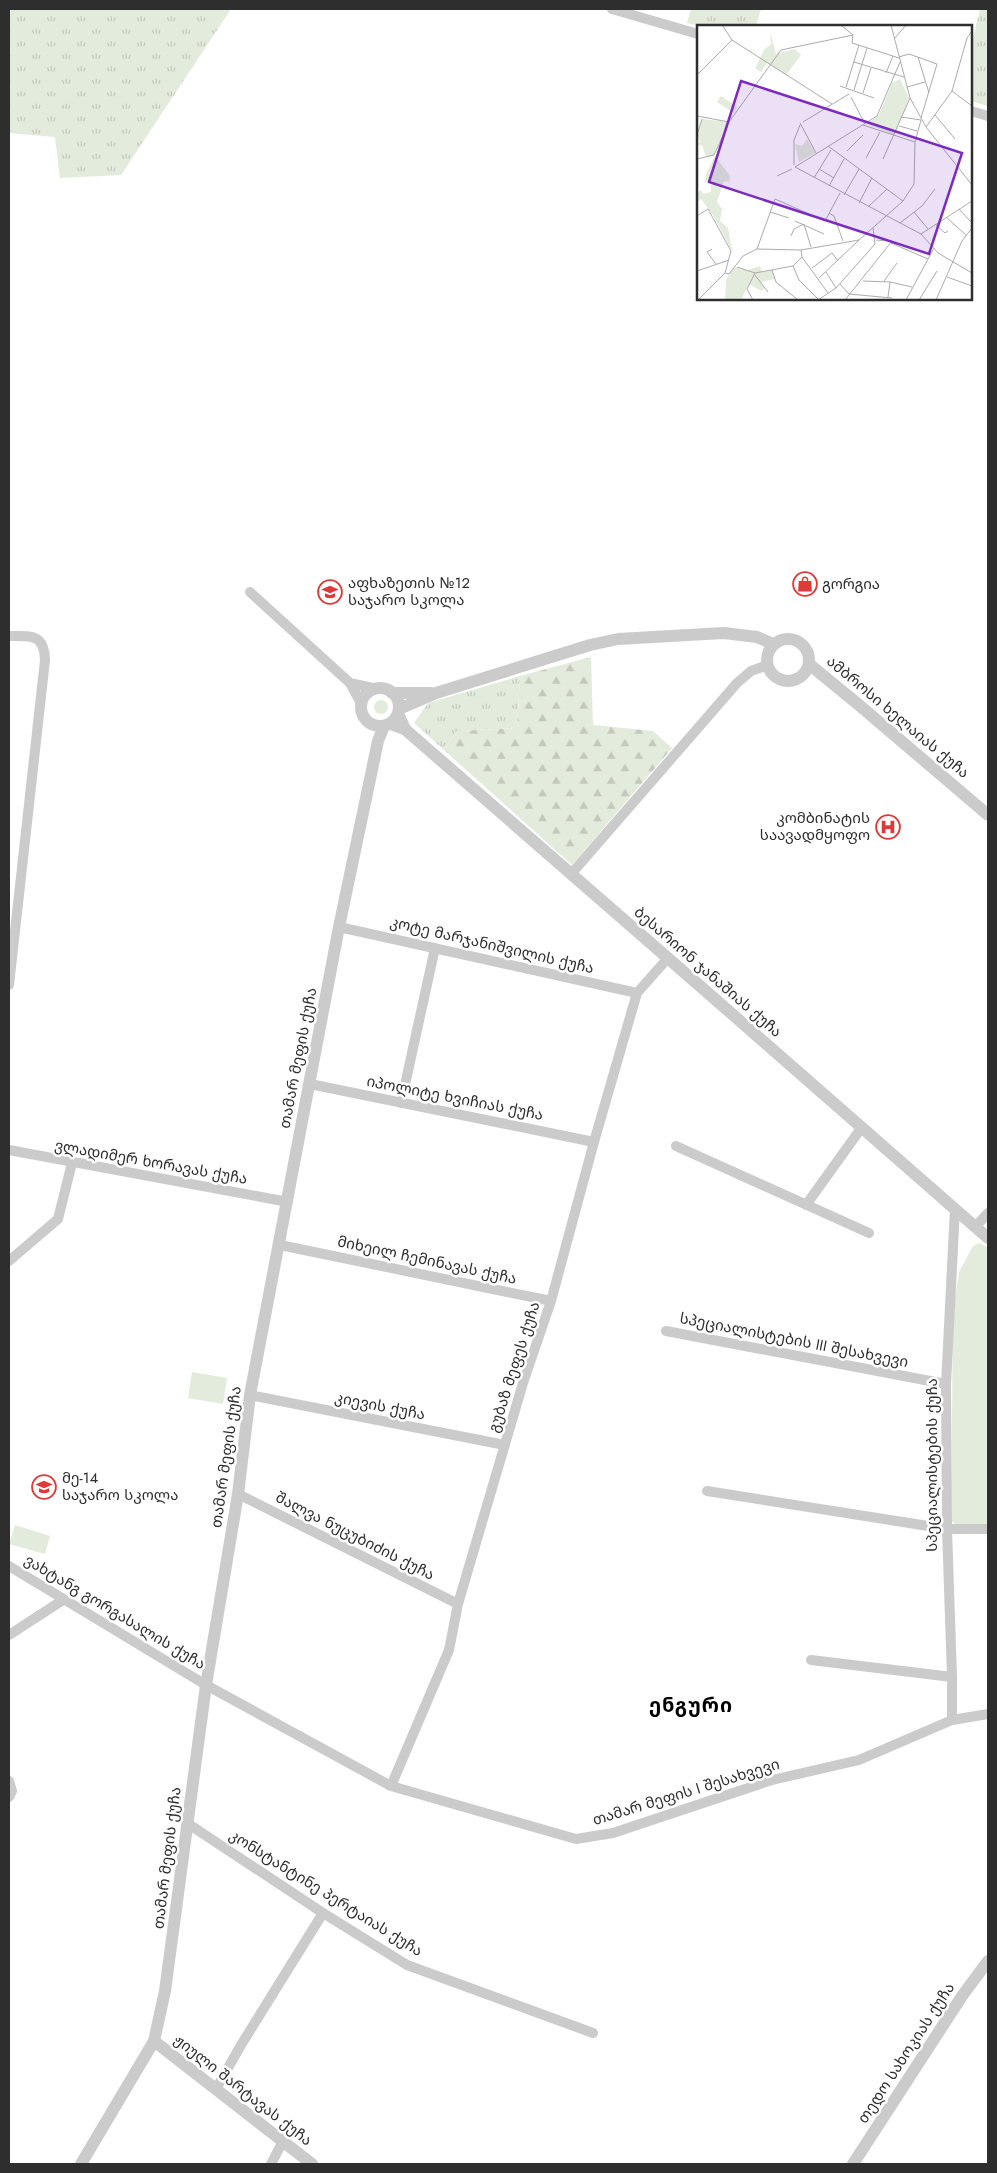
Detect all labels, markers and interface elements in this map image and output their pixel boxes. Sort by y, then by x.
inset map [697,25,972,300]
shop icon: გორგია [792,571,818,597]
place label: აფხაზეთის №12 საჯარო სკოლა [348,572,470,611]
place label: გორგია [822,573,880,595]
school or university icon: აფხაზეთის №12 საჯარო სკოლა [317,579,343,605]
street label: ამბროსი ხელაიას ქუჩა [822,651,974,783]
place label: კომბინატის საავადმყოფო [760,807,870,846]
hospital icon: კომბინატის საავადმყოფო [875,814,901,840]
street label: ბესარიონ ჯანაშიას ქუჩა [629,901,787,1043]
street label: კოტე მარჯანიშვილის ქუჩა [388,911,596,979]
street label: თამარ მეფის ქუჩა [274,986,322,1130]
street label: იპოლიტე ხვიჩიას ქუჩა [365,1070,545,1126]
street label: ვლადიმერ ხორავას ქუჩა [53,1134,249,1190]
street label: მიხეილ ჩემინავას ქუჩა [335,1230,519,1290]
street label: გუბაზ მეფეს ქუჩა [482,1299,546,1435]
street label: სპეციალისტების III შესახვევი [678,1307,910,1373]
street label: სპეციალისტების ქუჩა [921,1378,943,1552]
street label: თამარ მეფის ქუჩა [205,1385,247,1529]
street label: კიევის ქუჩა [333,1386,427,1426]
place label: მე-14 საჯარო სკოლა [62,1467,178,1506]
school or university icon: მე-14 საჯარო სკოლა [31,1474,57,1500]
street label: შალვა ნუცუბიძის ქუჩა [272,1486,438,1586]
street label: ვახტანგ გორგასალის ქუჩა [20,1549,210,1675]
district label: ენგური [649,1691,733,1720]
street label: თამარ მეფის I შესახვევი [590,1753,782,1831]
street label: თამარ მეფის ქუჩა [147,1786,187,1930]
street label: კონსტანტინე პერტაიას ქუჩა [225,1824,427,1962]
street label: თედო სახოკიას ქუჩა [852,1978,960,2128]
street label: ჟიული შარტავას ქუჩა [169,2029,317,2151]

